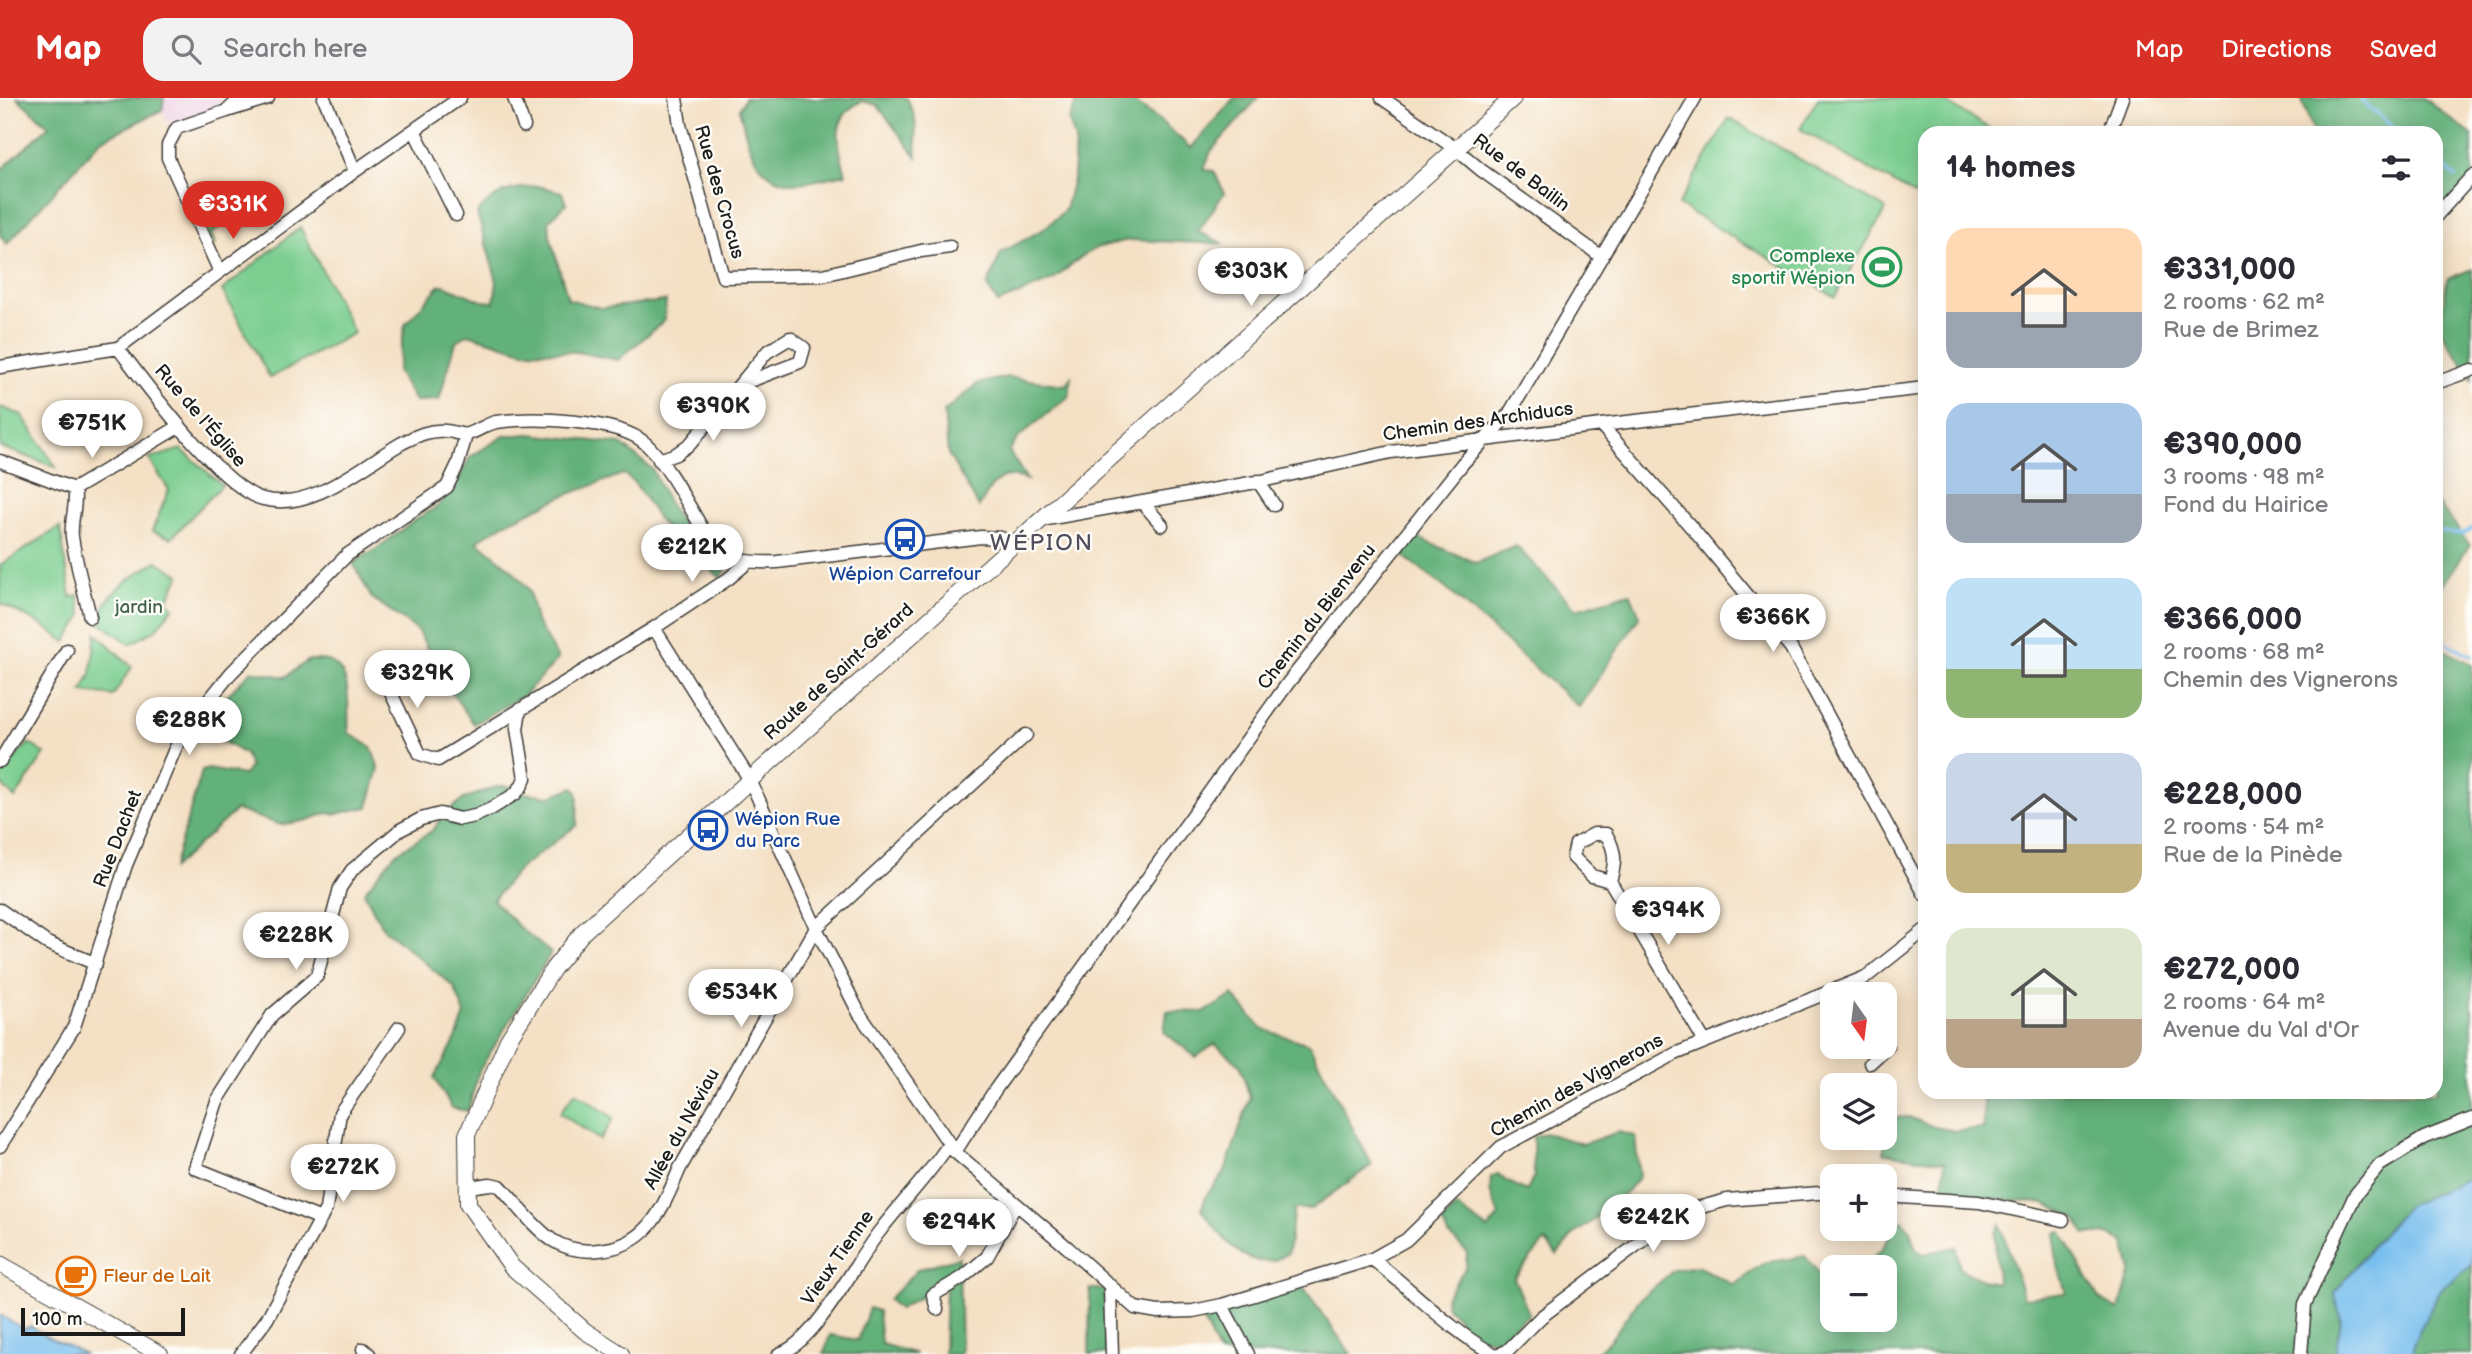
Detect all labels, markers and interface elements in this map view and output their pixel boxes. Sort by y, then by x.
search box [143,18,633,81]
text: Map [35,29,101,69]
icon: search [167,30,205,68]
text: Search here [223,34,367,65]
text: Map [2135,35,2183,64]
text: Directions [2221,35,2332,64]
text: Saved [2370,35,2437,64]
street label: Rue des Crocus [689,122,749,262]
street label: Rue de Bailin [1468,129,1574,217]
icon: filters [2377,149,2415,187]
text: 14 homes [1946,150,2075,186]
pin: €331K [184,181,282,241]
text: €331K [198,190,268,218]
place label: Complexe sportif Wépion [1732,245,1855,290]
sports icon: Complexe sportif Wépion [1861,246,1903,288]
pin: €303K [1202,248,1300,308]
text: €331,000 [2163,252,2296,288]
icon: home [2002,256,2086,340]
text: €303K [1214,257,1288,285]
text: 2 rooms · 62 m² [2163,288,2325,316]
text: Rue de Brimez [2163,316,2318,344]
street label: Rue de l'Église [149,359,252,472]
pin: €390K [664,384,762,443]
text: €390K [676,392,750,420]
street label: Chemin des Archiducs [1381,397,1575,447]
pin: €751K [43,400,141,460]
text: €751K [58,409,126,437]
text: €390,000 [2163,427,2302,463]
icon: home [2002,431,2086,515]
text: 3 rooms · 98 m² [2163,463,2325,491]
text: Fond du Hairice [2163,491,2328,519]
bus stop icon: Wépion Carrefour [884,518,926,560]
pin: €212K [643,524,741,584]
district label: WÉPION [990,529,1094,557]
text: €212K [657,533,727,561]
street label: Chemin du Bienvenu [1253,540,1381,694]
place label: Wépion Carrefour [829,563,982,586]
pin: €366K [1724,594,1822,654]
park label: jardin [114,596,163,619]
street label: Route de Saint-Gérard [759,599,919,745]
text: €366,000 [2163,602,2302,638]
text: €366K [1736,603,1810,631]
icon: home [2002,606,2086,690]
text: 2 rooms · 68 m² [2163,638,2325,666]
pin: €329K [368,650,466,710]
text: €329K [380,659,454,687]
text: Chemin des Vignerons [2163,666,2398,694]
pin: €288K [140,698,238,757]
text: €288K [152,706,226,734]
text: €228,000 [2163,777,2302,813]
icon: home [2002,781,2086,865]
street label: Rue Dachet [89,787,147,891]
place label: Wépion Rue du Parc [735,808,840,853]
bus stop icon: Wépion Rue du Parc [687,809,729,851]
text: 2 rooms · 54 m² [2163,813,2325,841]
text: Rue de la Pinède [2163,841,2343,869]
pin: €394K [1619,888,1717,947]
text: €394K [1631,896,1705,924]
pin: €228K [247,912,345,972]
text: €228K [259,921,333,949]
text: €272,000 [2163,952,2300,988]
icon: home [2002,956,2086,1040]
pin: €534K [692,970,790,1029]
text: €534K [704,978,778,1006]
north arrow [1820,982,1897,1059]
map controls [1820,982,1897,1332]
text: 2 rooms · 64 m² [2163,988,2325,1016]
text: Avenue du Val d'Or [2163,1016,2359,1044]
street label: Chemin des Vignerons [1487,1029,1667,1143]
street label: Allée du Néviau [639,1064,725,1194]
button: layers [1820,1073,1897,1150]
pin: €272K [294,1144,392,1204]
text: €272K [307,1153,379,1181]
button: + [1820,1164,1897,1241]
pin: €242K [1604,1194,1702,1254]
pin: €294K [910,1200,1008,1259]
text: €242K [1616,1203,1690,1231]
street label: Vieux Tienne [797,1206,879,1310]
text: €294K [922,1208,996,1236]
cafe icon: Fleur de Lait [55,1255,97,1297]
button: − [1820,1255,1897,1332]
place label: Fleur de Lait [103,1265,211,1288]
scale bar [21,1305,186,1337]
text: 100 m [32,1308,83,1331]

